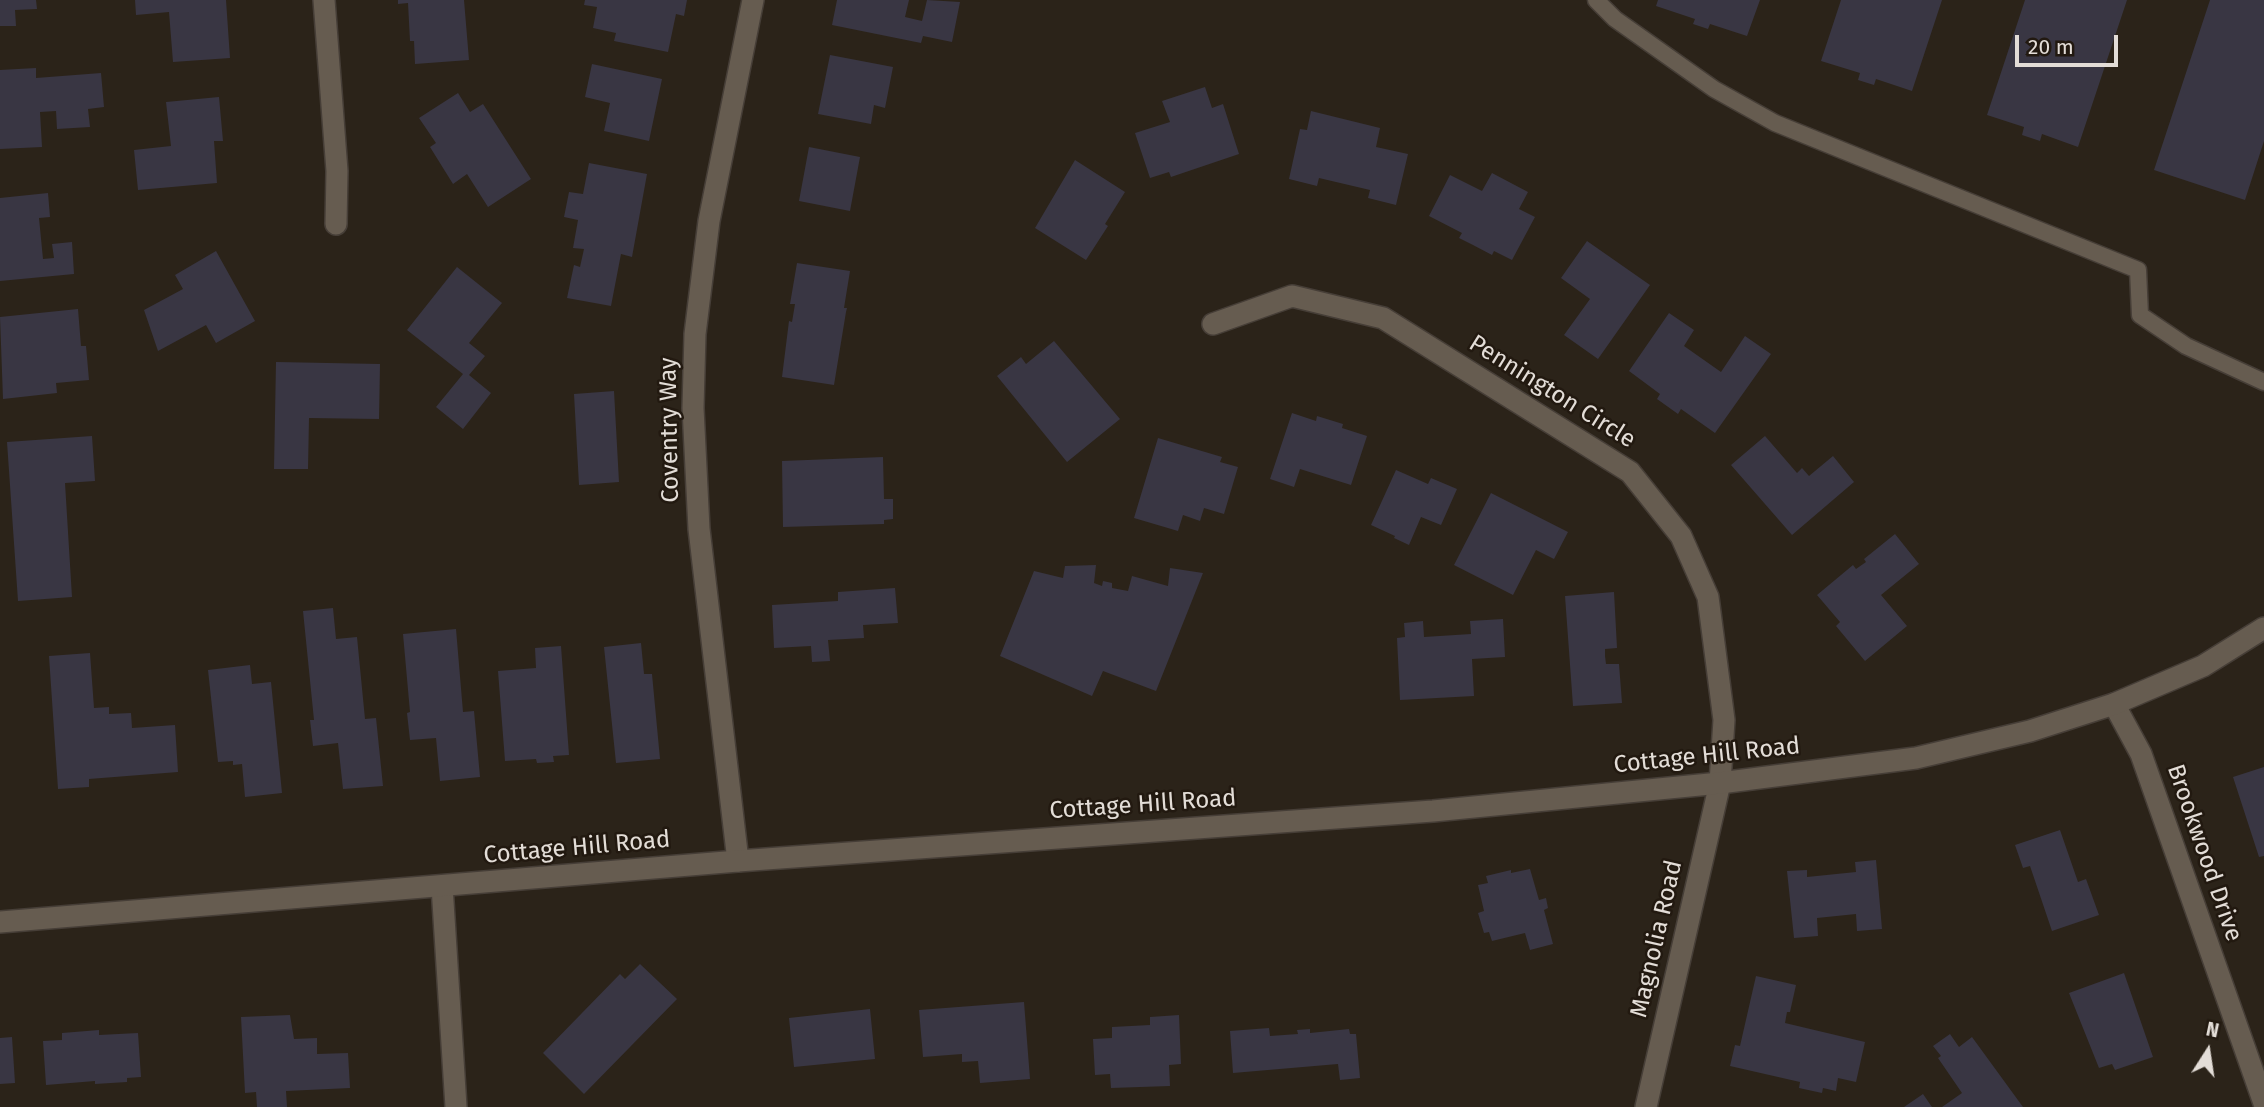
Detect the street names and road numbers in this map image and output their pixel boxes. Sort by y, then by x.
street label: Pennington Circle [1464,329,1640,455]
street label: Coventry Way [654,357,686,503]
street label: Cottage Hill Road [1612,732,1802,780]
street label: Brookwood Drive [2160,761,2248,945]
street label: Cottage Hill Road [1049,784,1237,826]
street label: Cottage Hill Road [482,825,672,871]
street label: Magnolia Road [1625,858,1689,1020]

